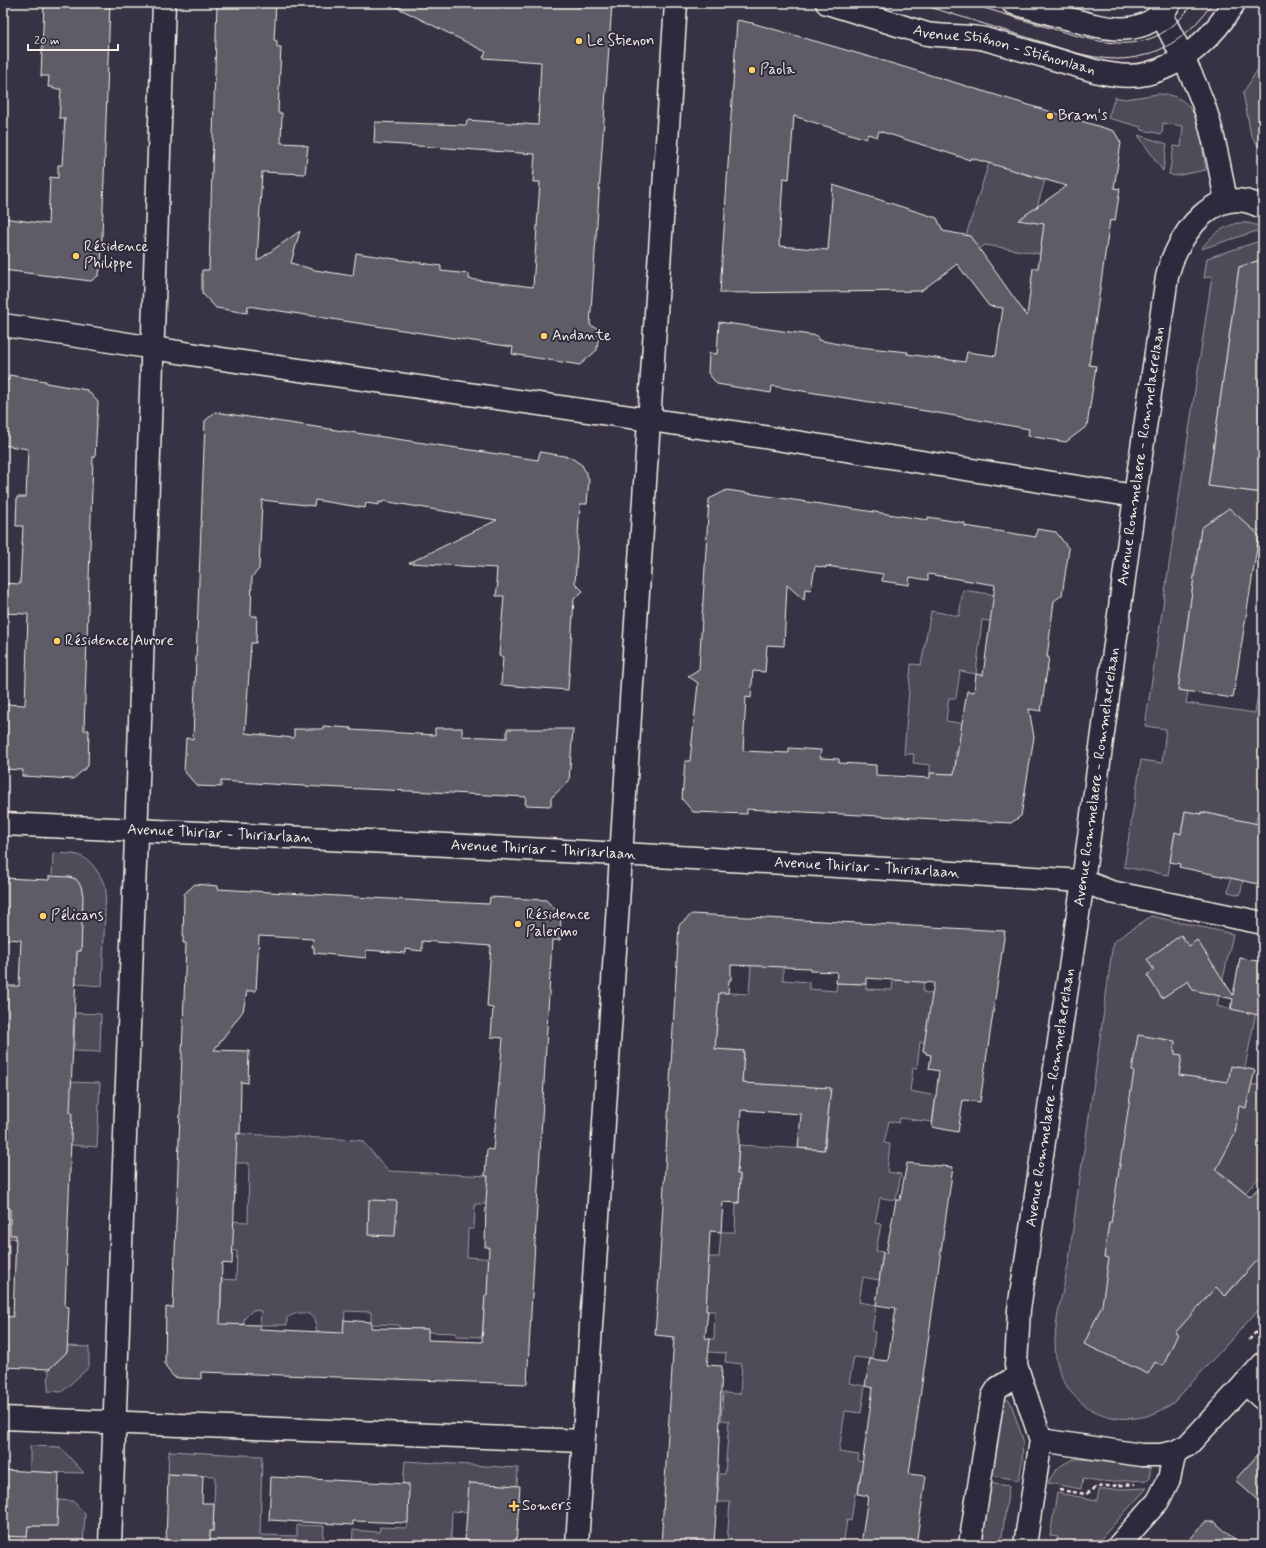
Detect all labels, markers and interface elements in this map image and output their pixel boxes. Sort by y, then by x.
street label: Avenue Stiénon - Stiénonlaan [910,20,1098,81]
scale bar [28,26,118,52]
place label: Le Stienon [587,31,655,51]
text: 20 m [34,33,60,49]
marker: Le Stienon [574,36,584,46]
place label: Paola [760,60,796,80]
marker: Paola [747,65,757,75]
place label: Bram's [1058,106,1108,126]
marker: Bram's [1045,111,1055,121]
place label: Résidence Philippe [84,237,149,274]
marker: Résidence Philippe [71,251,81,261]
street label: Avenue Rommelaere - Rommelaerelaan [1113,325,1170,587]
place label: Andante [552,326,611,346]
marker: Andante [539,331,549,341]
place label: Résidence Aurore [65,631,174,651]
marker: Résidence Aurore [52,636,62,646]
street label: Avenue Rommelaere - Rommelaerelaan [1069,646,1124,908]
street label: Avenue Thiriar - Thiriarlaan [127,820,313,848]
street label: Avenue Thiriar - Thiriarlaan [450,835,637,865]
street label: Avenue Thiriar - Thiriarlaan [774,852,960,883]
place label: Résidence Palermo [526,905,591,942]
place label: Pélicans [51,906,104,926]
marker: Pélicans [38,911,48,921]
marker: Résidence Palermo [513,919,523,929]
street label: Avenue Rommelaere - Rommelaerelaan [1021,967,1080,1228]
place label: Somers [522,1496,572,1516]
marker: Somers [509,1501,519,1511]

